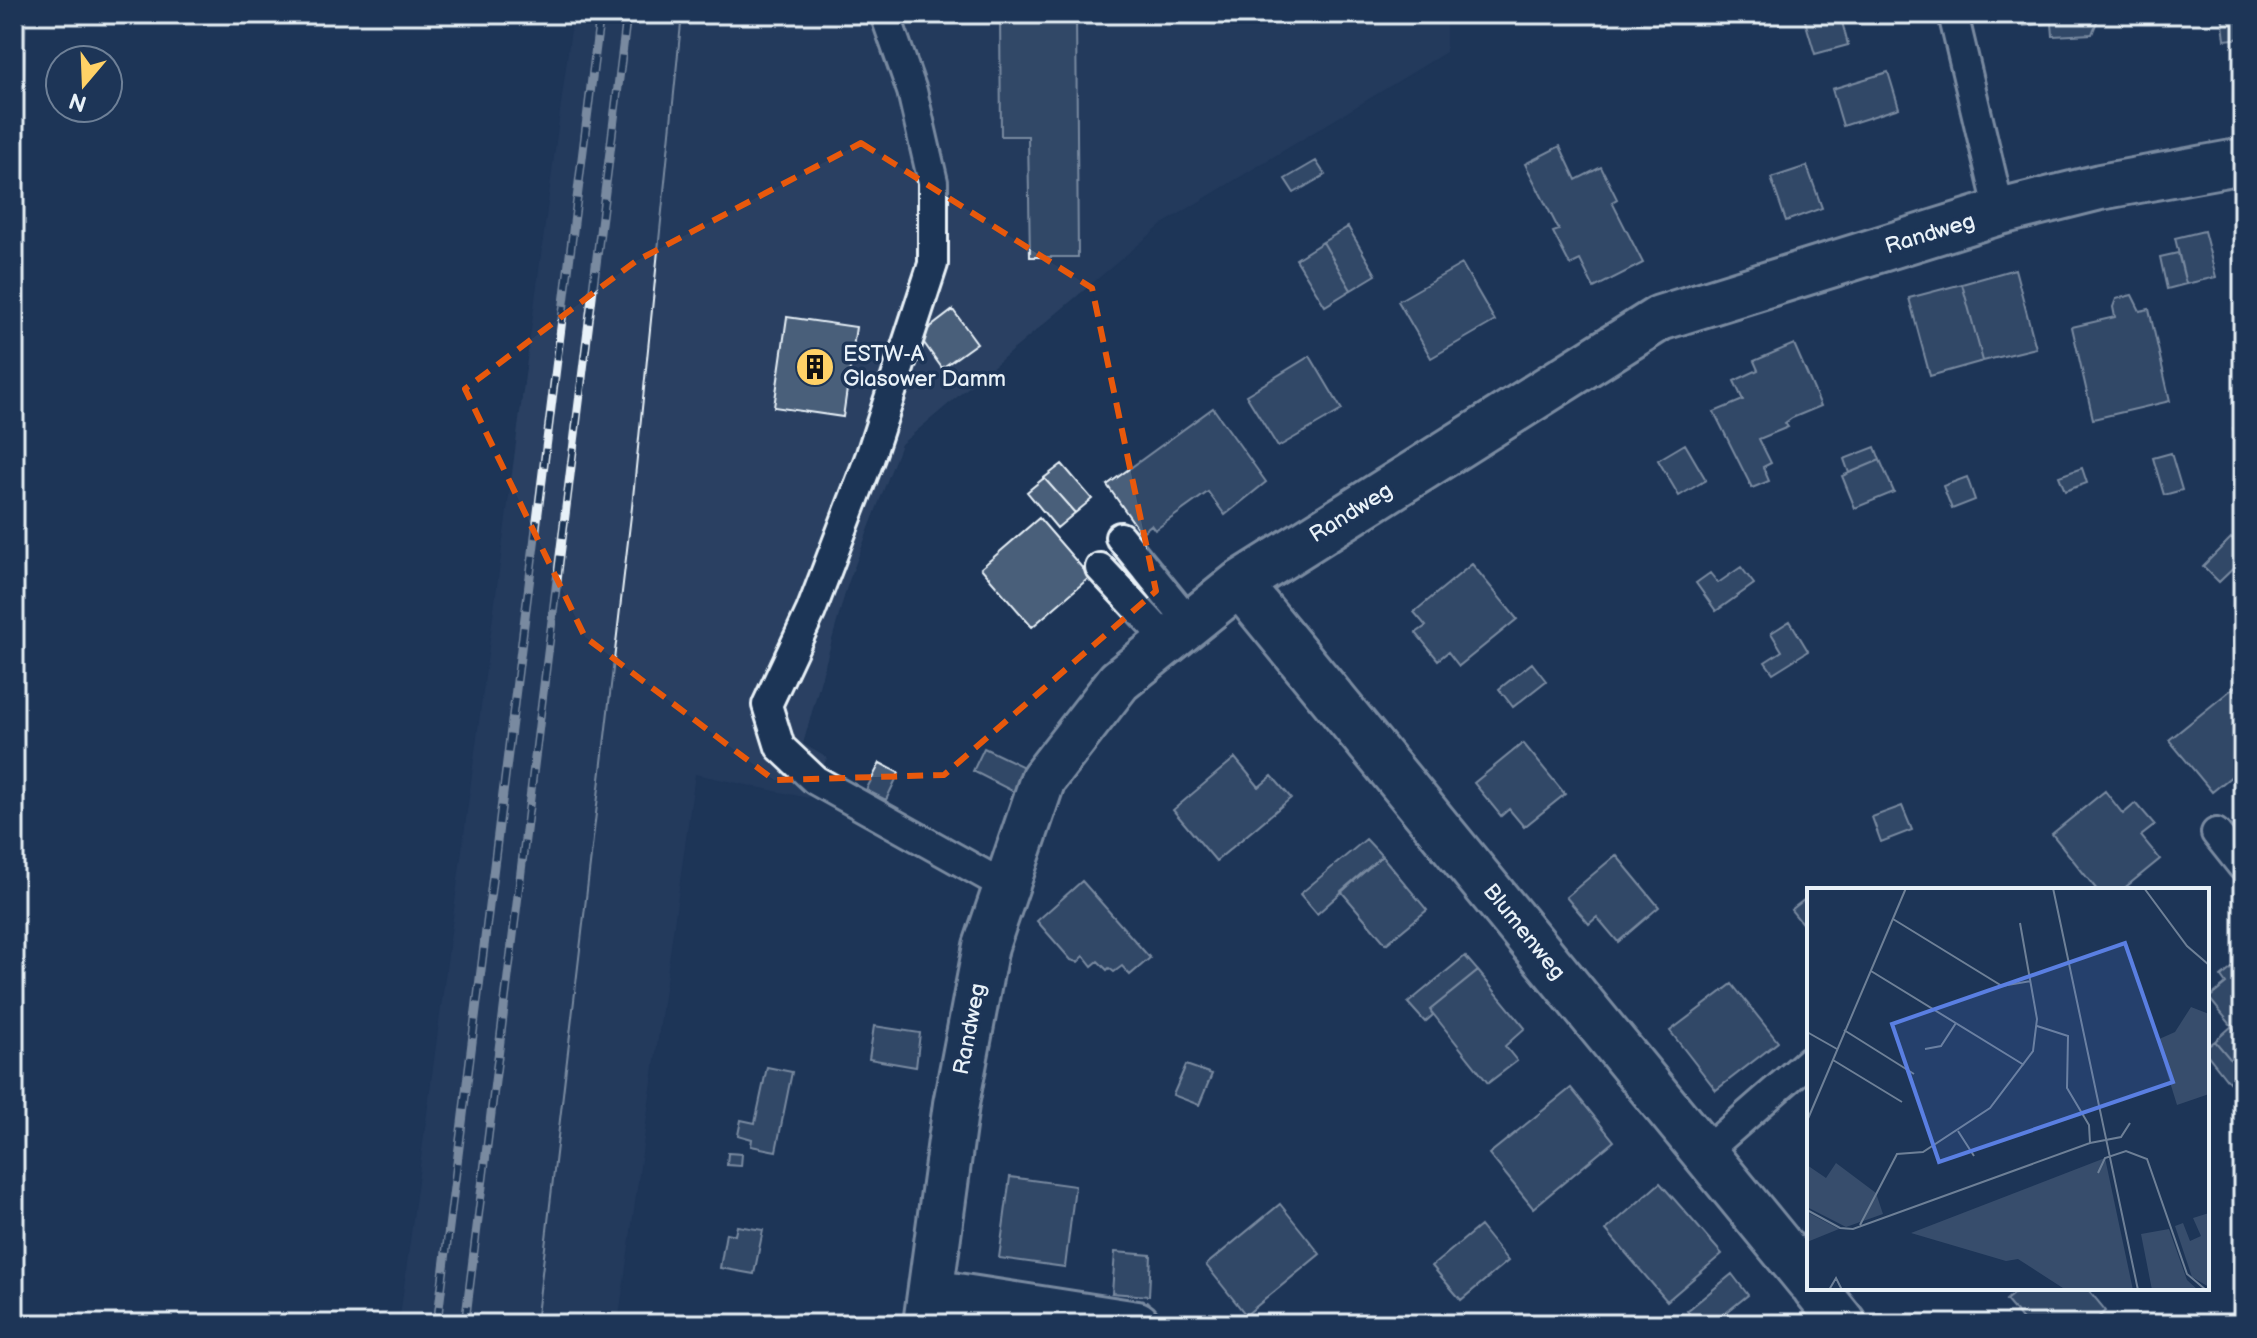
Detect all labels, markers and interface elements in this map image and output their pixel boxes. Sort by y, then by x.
north arrow [44,44,124,124]
text: N [66,86,90,117]
street label: Randweg [1882,208,1978,260]
place label: ESTW-A Glasower Damm [843,341,1006,393]
building icon: ESTW-A Glasower Damm [794,346,836,388]
street label: Randweg [1305,477,1397,549]
street label: Blumenweg [1477,878,1571,986]
inset map [1807,888,2209,1290]
street label: Randweg [948,981,992,1077]

